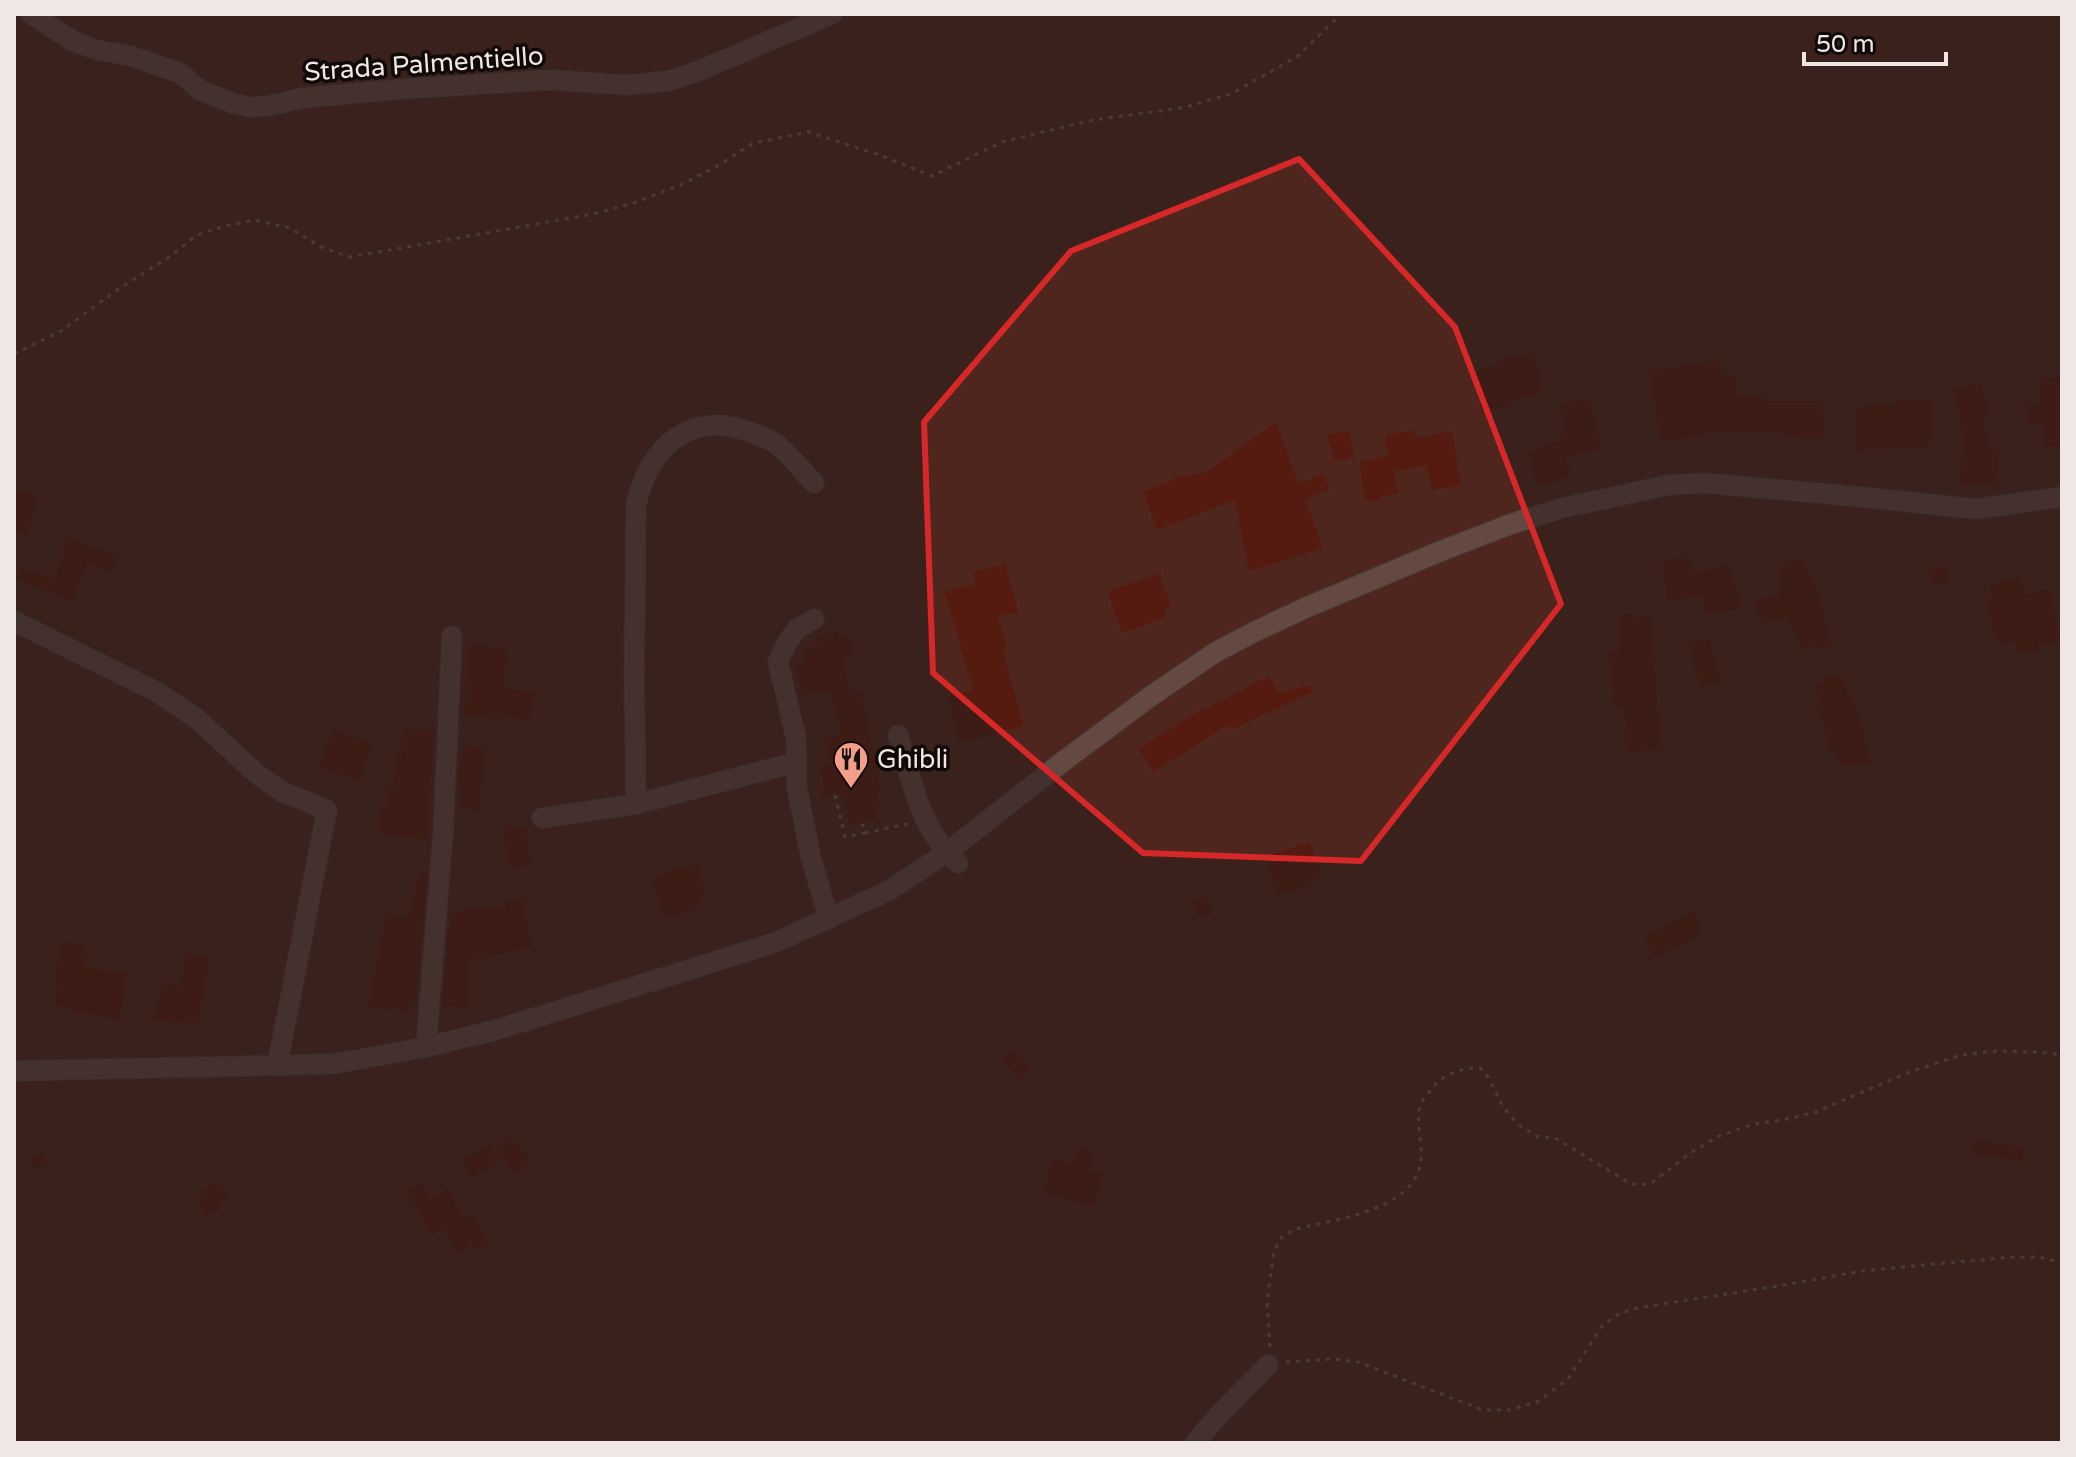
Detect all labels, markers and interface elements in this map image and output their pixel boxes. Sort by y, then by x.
scale bar [1804,16,1946,66]
text: 50 m [1816,30,1874,59]
street label: Strada Palmentiello [303,40,545,88]
restaurant icon: Ghibli [832,740,870,790]
place label: Ghibli [877,744,948,775]

